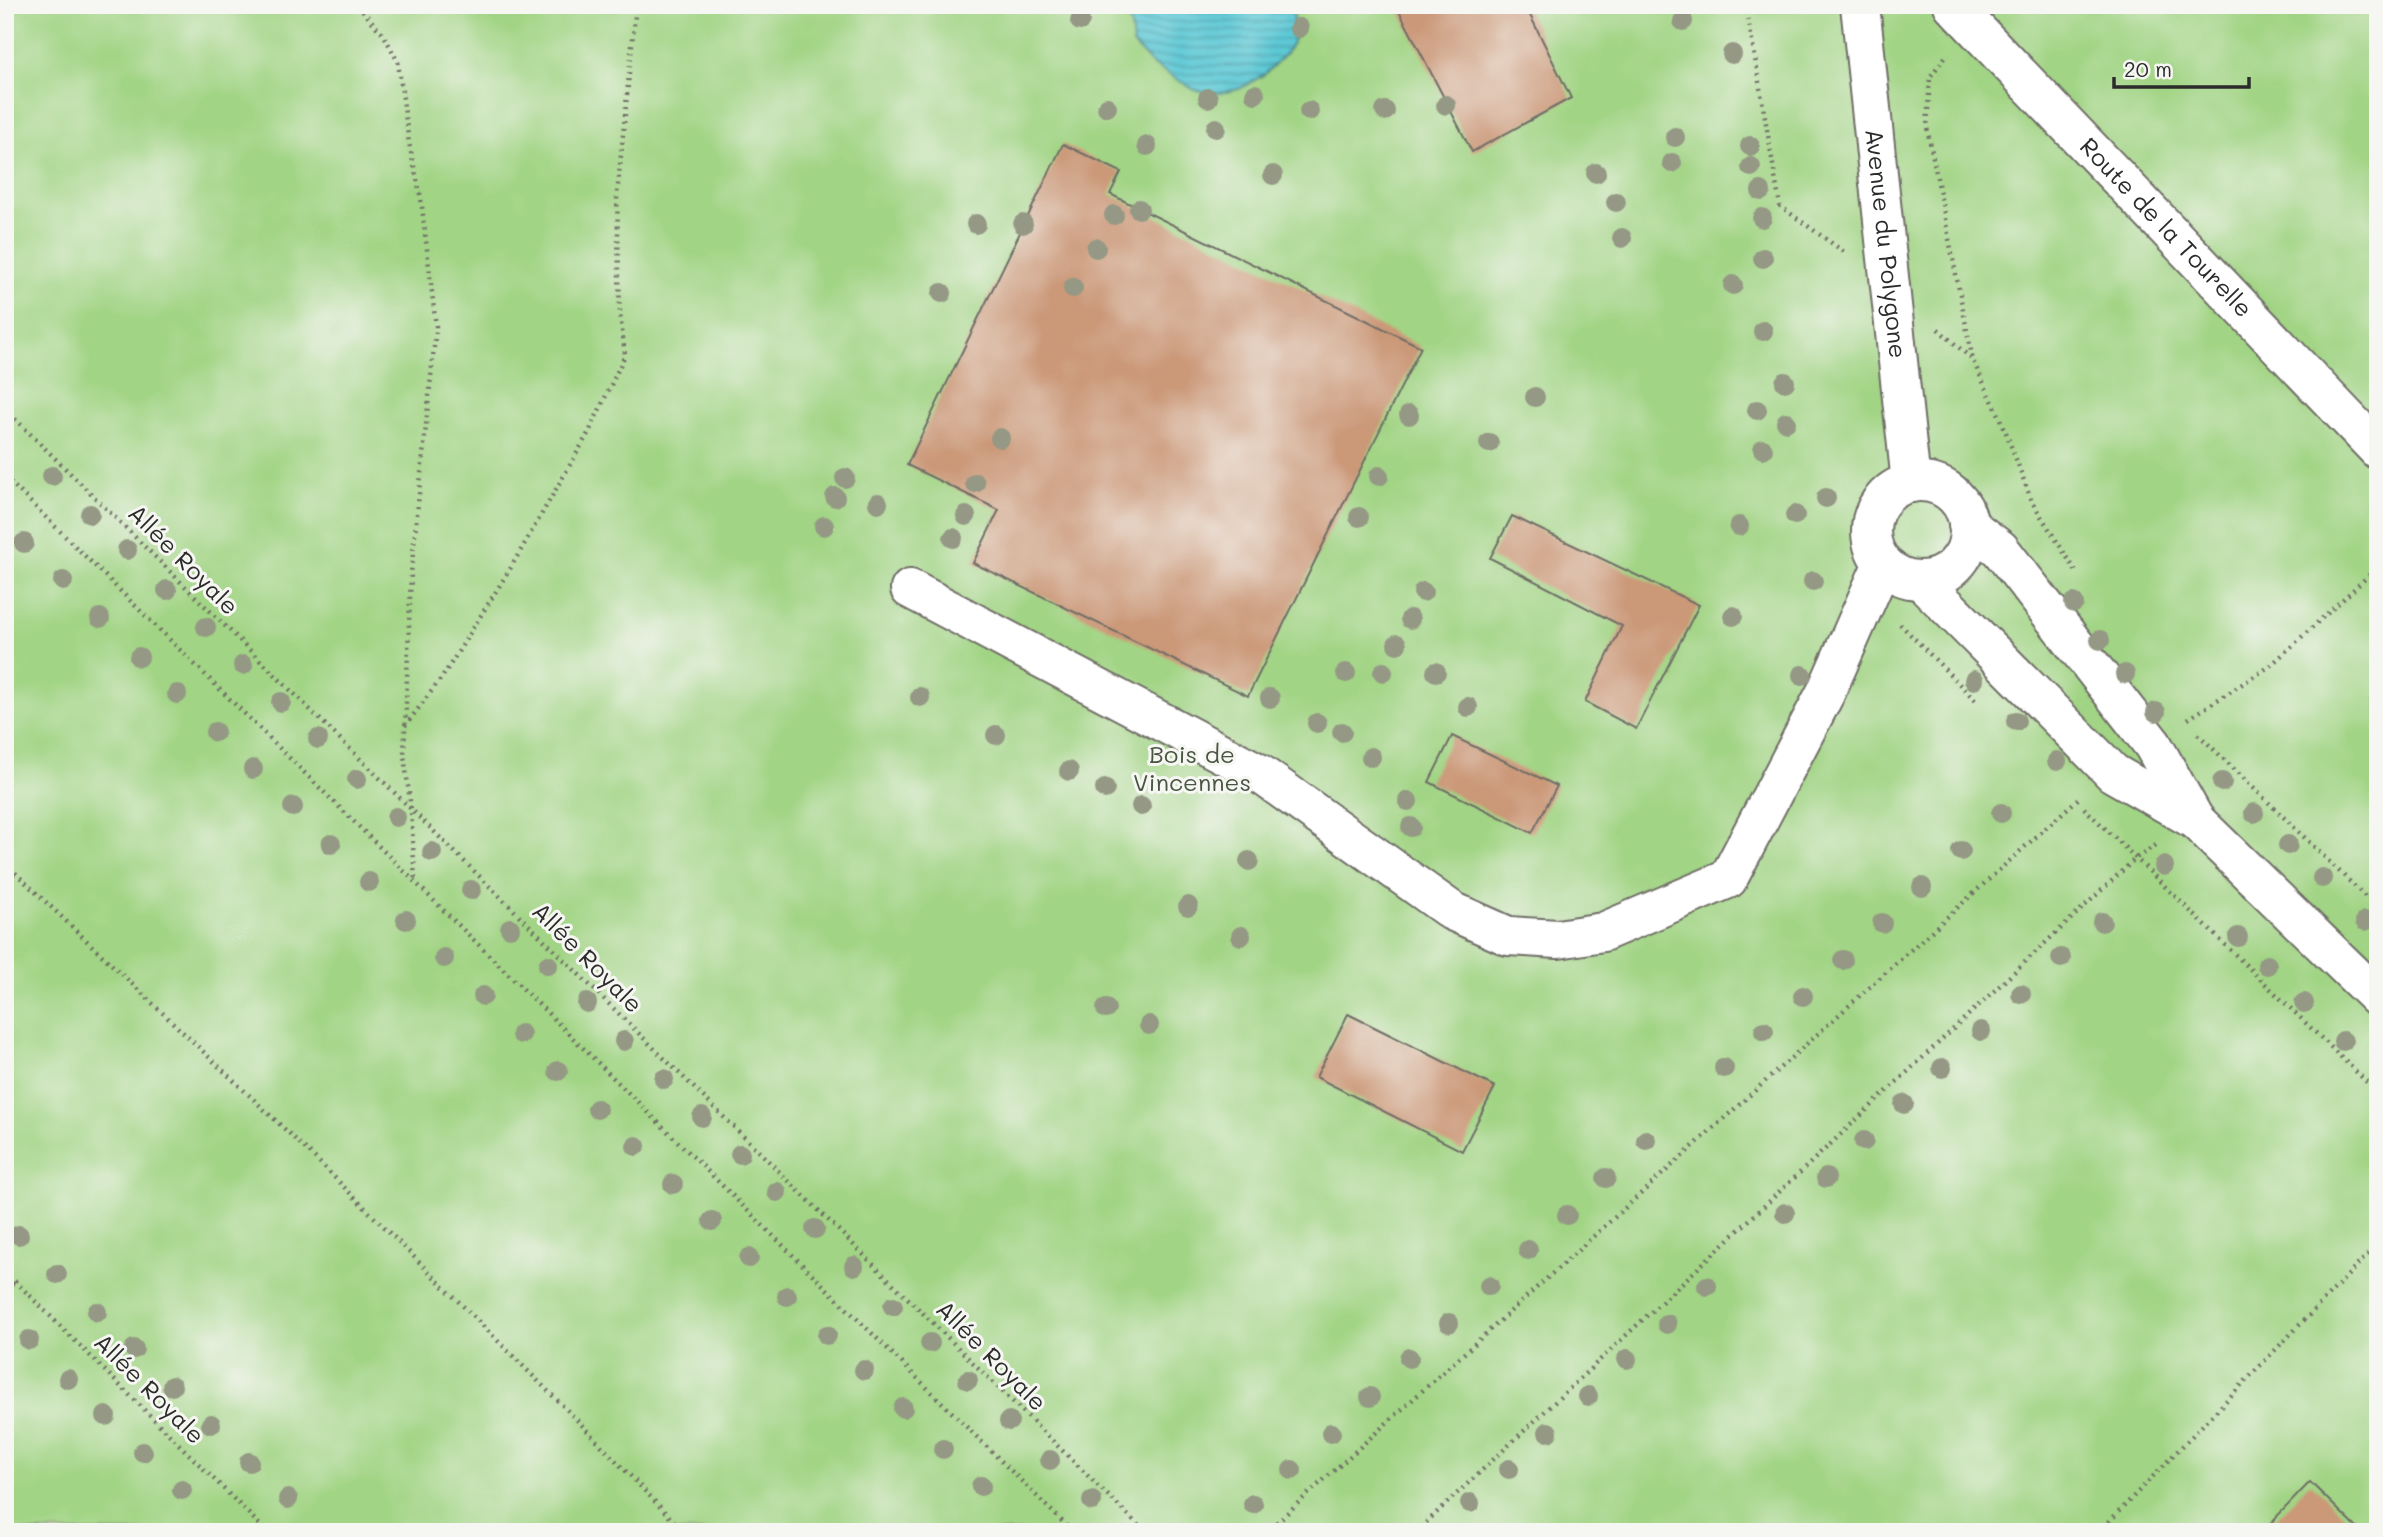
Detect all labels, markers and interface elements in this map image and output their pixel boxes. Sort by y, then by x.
scale bar [2114,46,2248,90]
text: 20 m [2124,55,2172,82]
street label: Avenue du Polygone [1859,127,1915,360]
street label: Route de la Tourelle [2074,130,2260,323]
street label: Allée Royale [122,497,246,621]
park label: Bois de Vincennes [1133,738,1251,797]
street label: Allée Royale [526,895,650,1019]
street label: Allée Royale [930,1293,1054,1417]
street label: Allée Royale [88,1326,212,1450]

